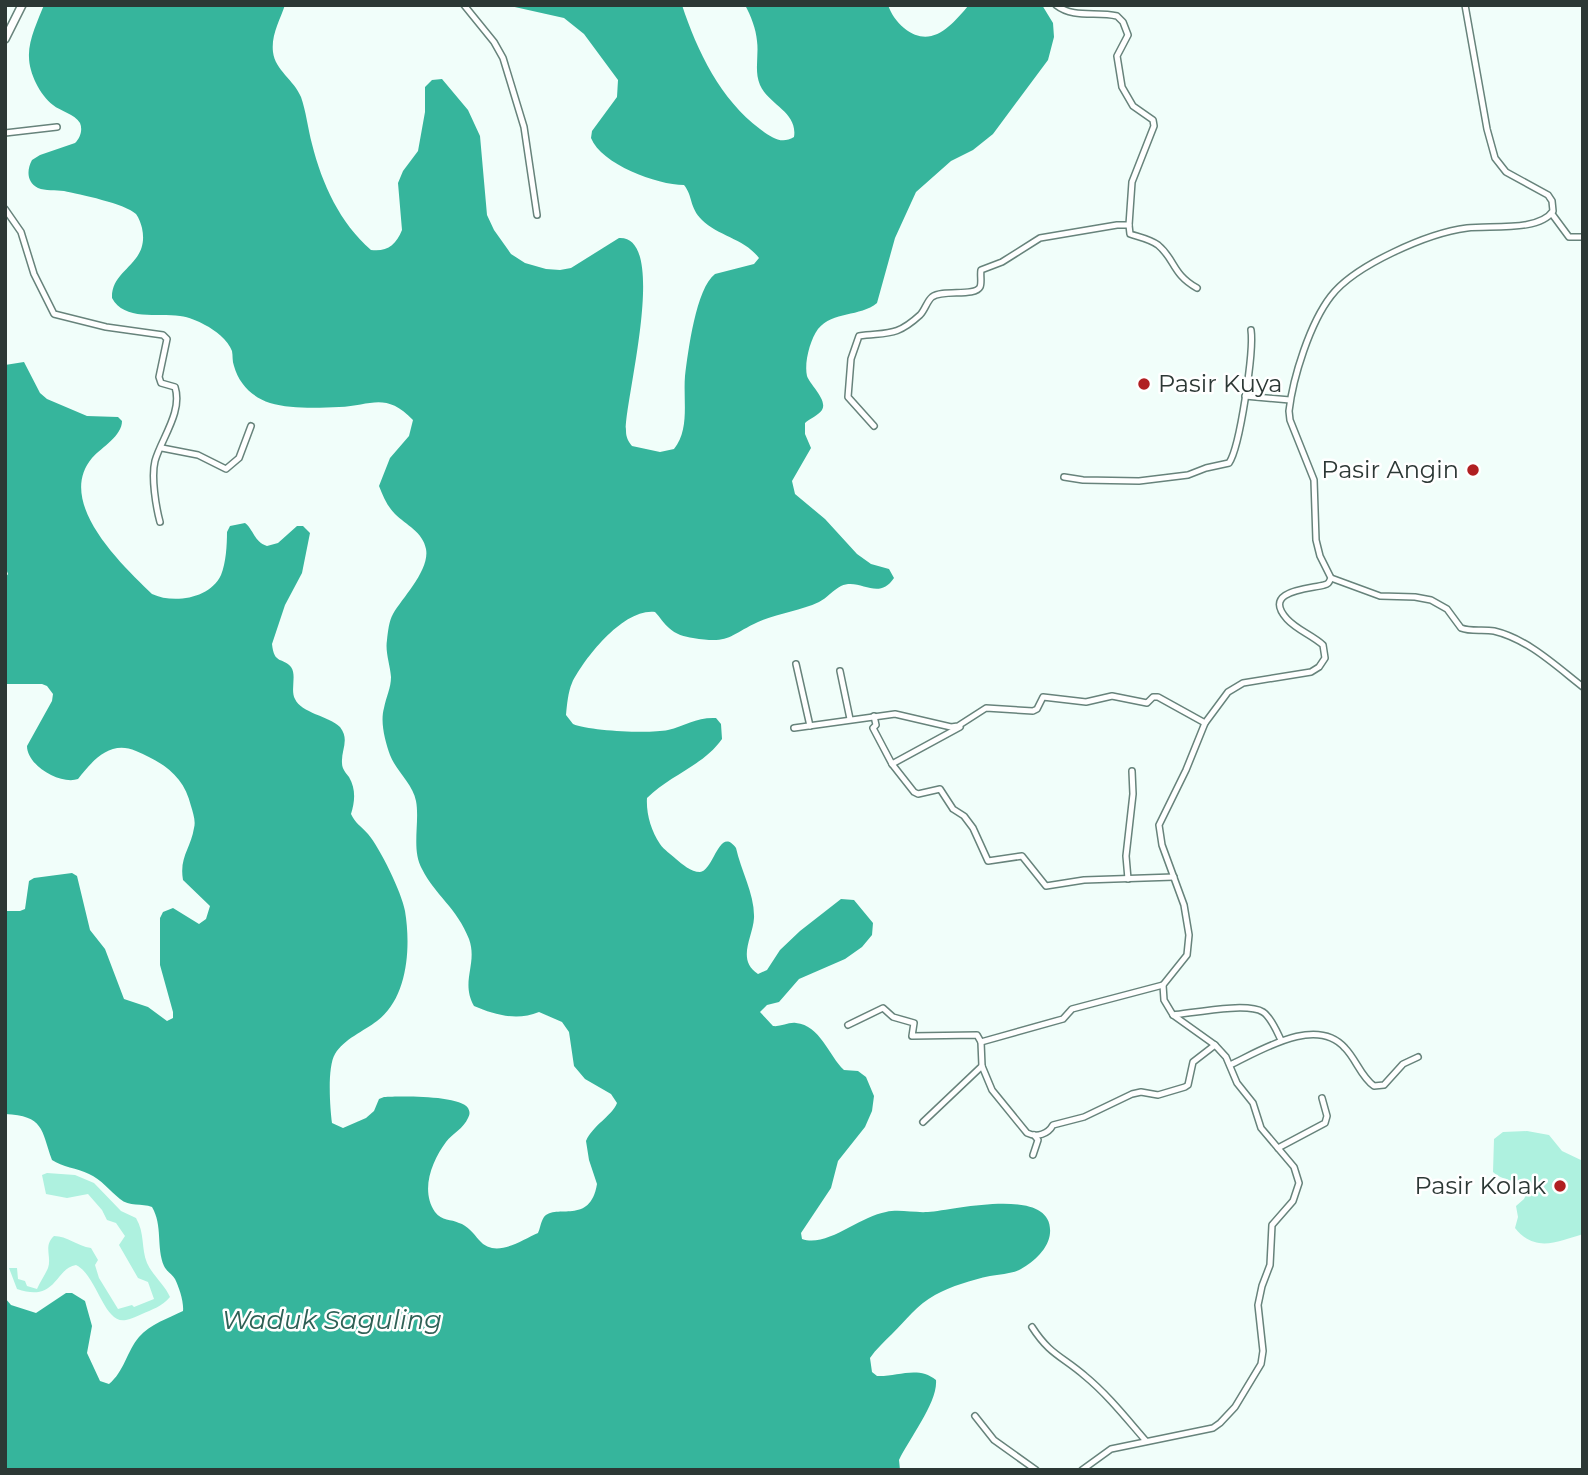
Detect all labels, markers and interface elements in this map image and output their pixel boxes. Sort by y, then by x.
place label: Pasir Kuya [1158,369,1282,398]
marker: Pasir Kuya [1136,376,1152,392]
place label: Pasir Angin [1321,455,1459,484]
marker: Pasir Angin [1465,462,1481,478]
place label: Pasir Kolak [1414,1171,1547,1200]
marker: Pasir Kolak [1552,1178,1568,1194]
water label: Waduk Saguling [222,1304,442,1336]

